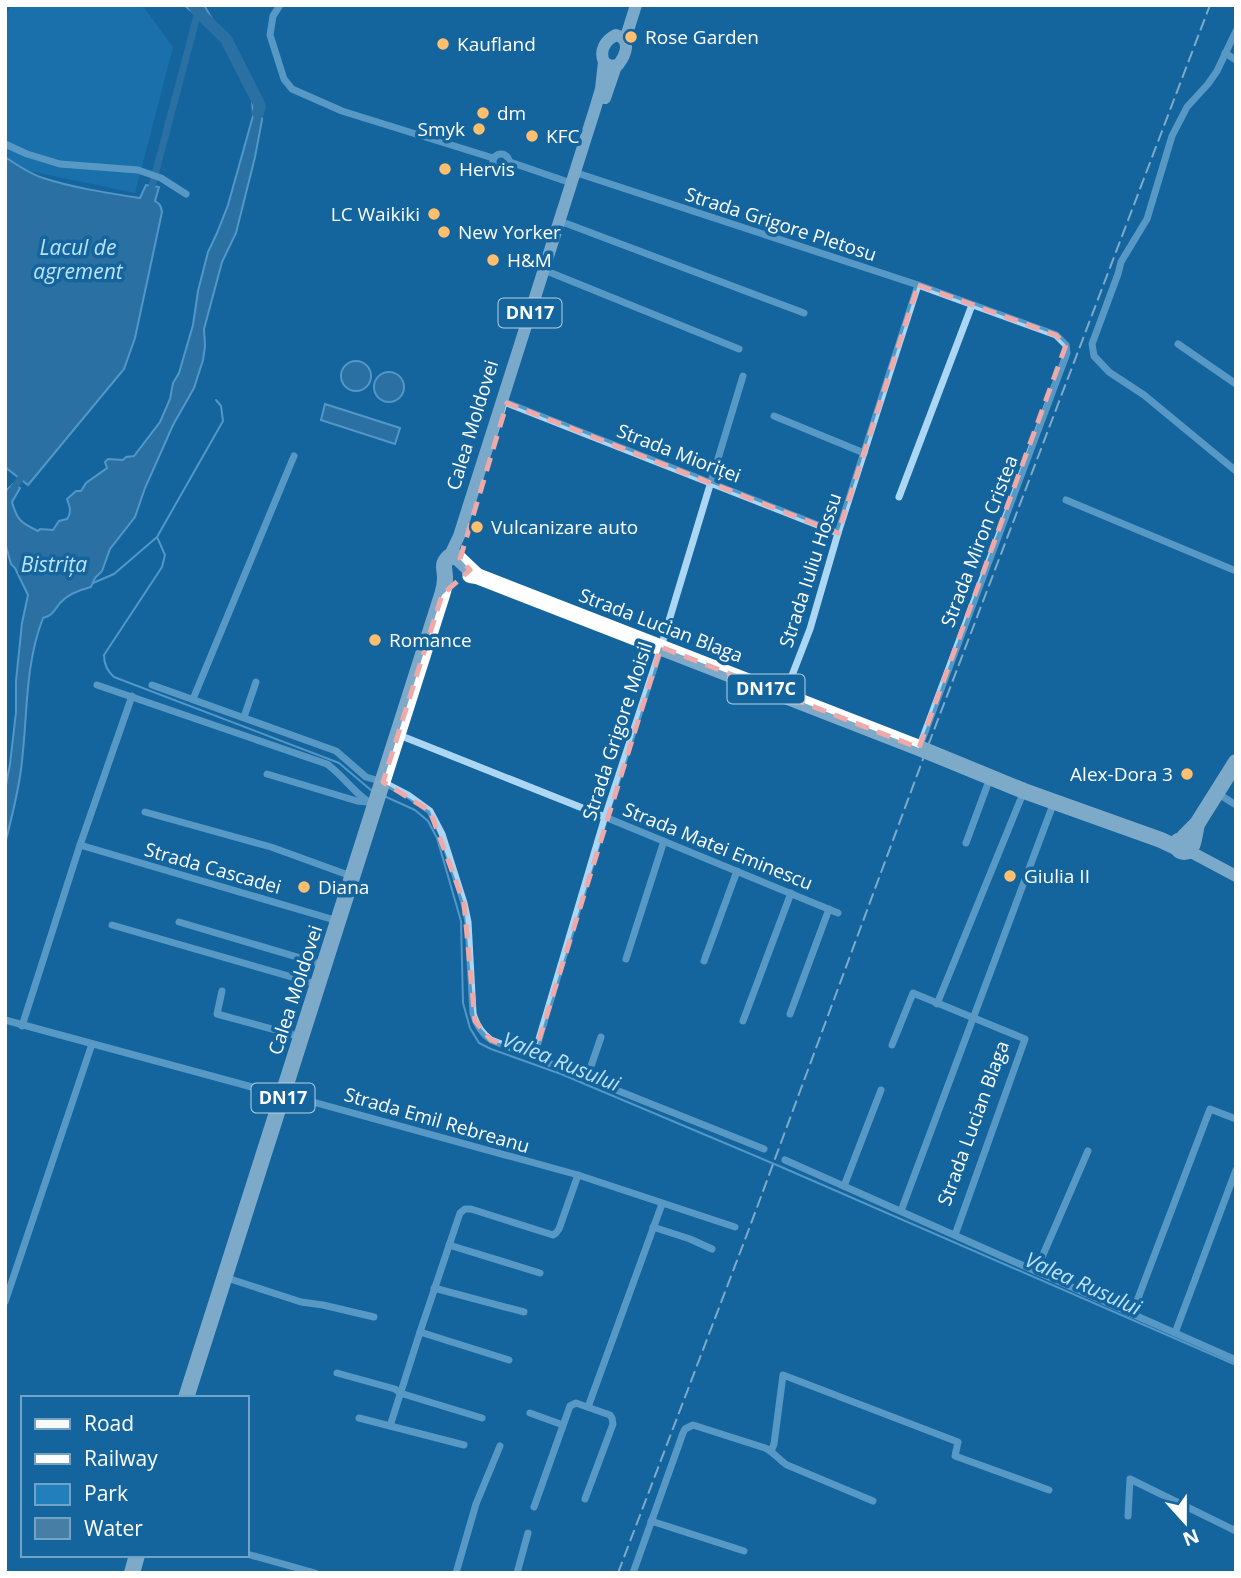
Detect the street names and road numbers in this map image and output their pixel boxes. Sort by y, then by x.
street label: Strada Grigore Pletosu [682,181,880,267]
road number: DN17 [498,298,562,328]
street label: Calea Moldovei [440,357,504,493]
street label: Strada Mioriței [613,417,745,489]
street label: Strada Miron Cristea [934,451,1024,631]
street label: Strada Iuliu Hossu [773,489,847,651]
street label: Strada Lucian Blaga [575,582,747,668]
street label: Strada Grigore Moisil [576,638,658,824]
road number: DN17C [728,674,804,704]
street label: Strada Matei Eminescu [619,796,817,896]
street label: Strada Cascadei [142,836,284,900]
street label: Calea Moldovei [262,922,328,1058]
street label: Strada Lucian Blaga [931,1037,1015,1209]
street label: Strada Emil Rebreanu [341,1081,533,1159]
road number: DN17 [252,1084,314,1112]

